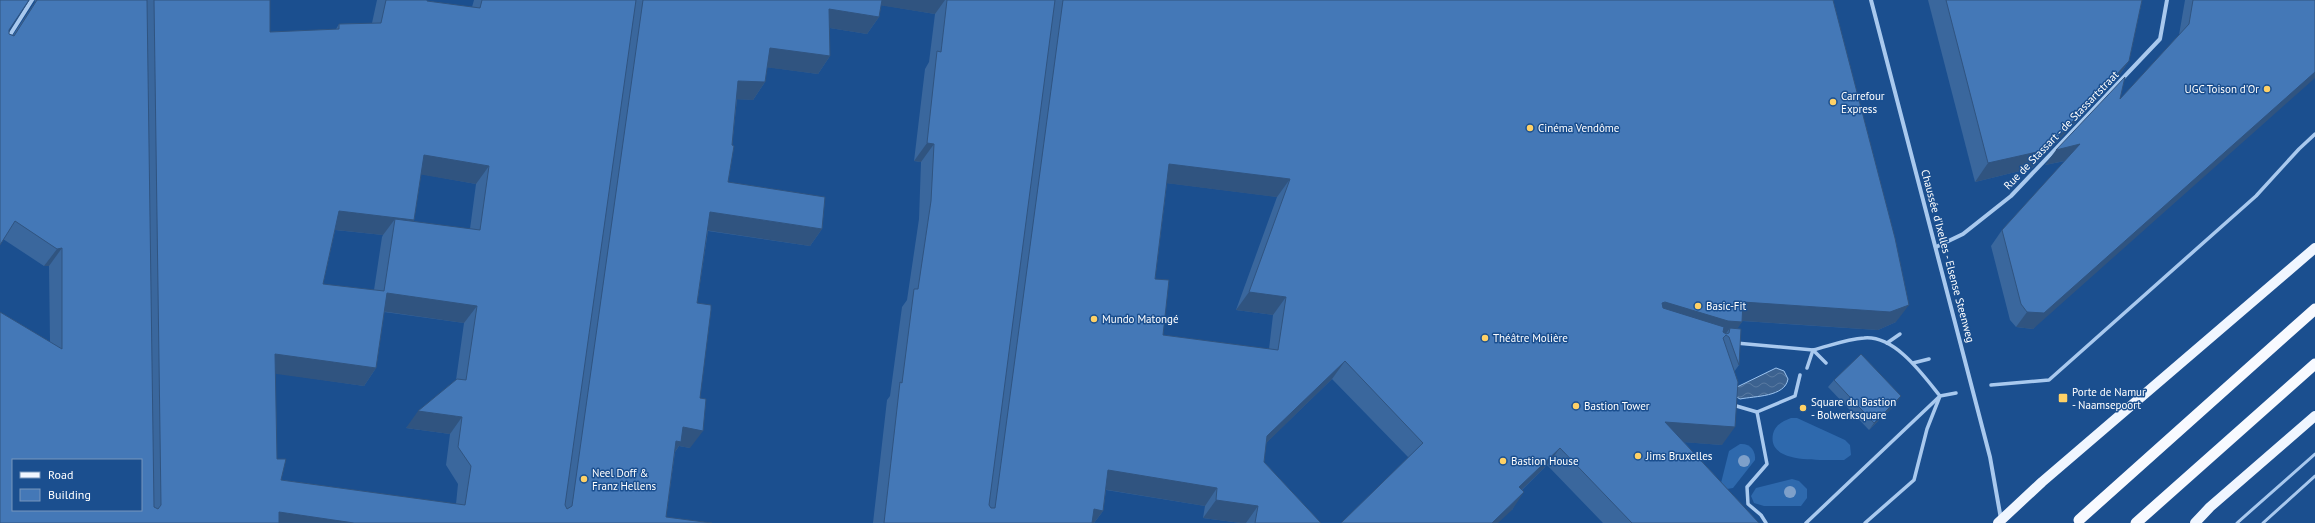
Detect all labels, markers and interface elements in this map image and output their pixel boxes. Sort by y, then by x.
street label: Rue de Stassart - de Stassartstraat [2001,68,2122,192]
place label: UGC Toison d'Or [2184,82,2259,96]
marker: UGC Toison d'Or [2262,84,2272,94]
place label: Carrefour Express [1841,89,1885,116]
marker: Carrefour Express [1828,97,1838,107]
place label: Cinéma Vendôme [1538,121,1620,135]
marker: Cinéma Vendôme [1525,123,1535,133]
street label: Chaussée d'Ixelles - Elsense Steenweg [1918,168,1978,344]
place label: Basic-Fit [1706,299,1747,313]
marker: Basic-Fit [1693,301,1703,311]
place label: Mundo Matongé [1102,312,1179,326]
marker: Mundo Matongé [1089,314,1099,324]
place label: Théâtre Molière [1493,331,1568,345]
marker: Théâtre Molière [1480,333,1490,343]
place label: Porte de Namur - Naamsepoort [2072,385,2146,412]
marker: Porte de Namur - Naamsepoort [2057,392,2069,404]
place label: Square du Bastion - Bolwerksquare [1811,395,1896,422]
place label: Bastion Tower [1584,399,1650,413]
marker: Bastion Tower [1571,401,1581,411]
marker: Square du Bastion - Bolwerksquare [1798,403,1808,413]
place label: Jims Bruxelles [1645,449,1713,463]
marker: Jims Bruxelles [1633,451,1643,461]
place label: Bastion House [1511,454,1579,468]
marker: Bastion House [1498,456,1508,466]
legend [12,459,142,511]
place label: Neel Doff & Franz Hellens [592,466,656,493]
text: Road [48,467,73,482]
marker: Neel Doff & Franz Hellens [579,474,589,484]
text: Building [48,487,91,502]

